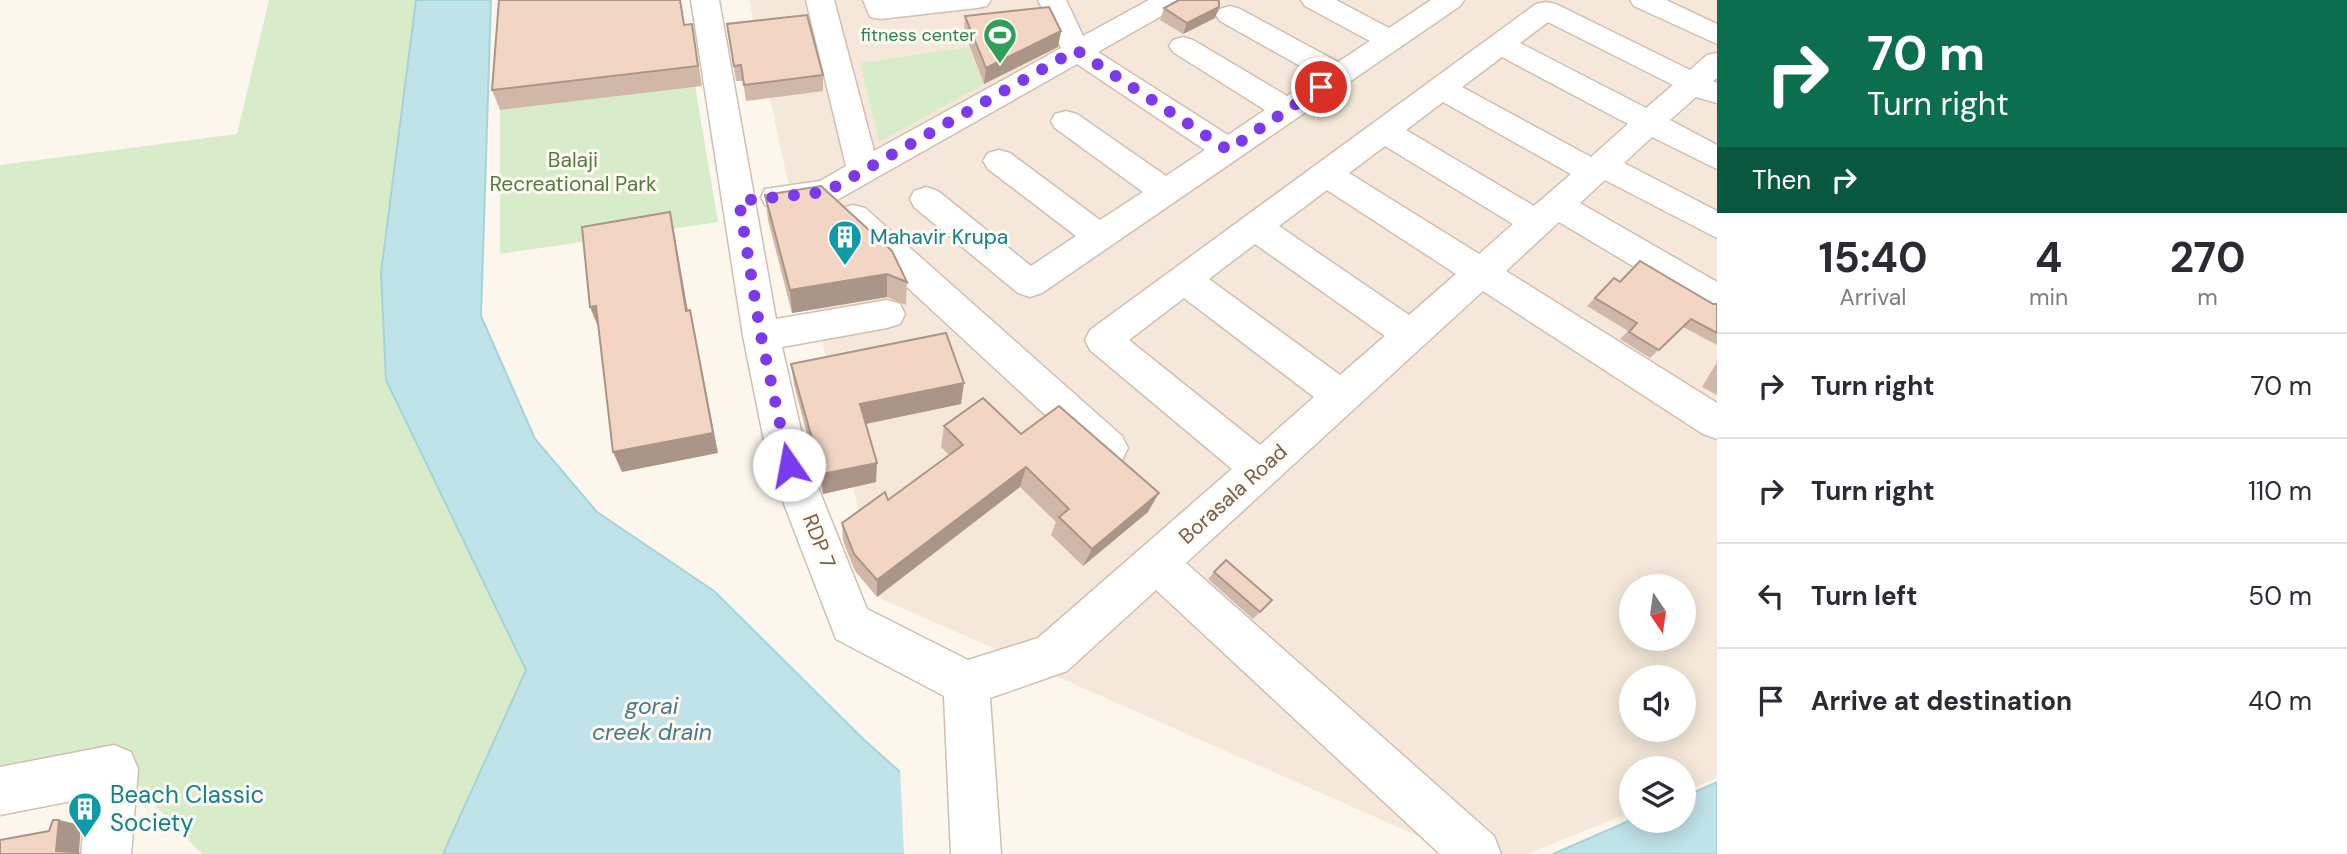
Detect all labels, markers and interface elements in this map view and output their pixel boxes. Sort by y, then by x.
sports icon: fitness center [981,16,1019,65]
text: 70 m [1867,21,1985,85]
place label: fitness center [861,23,976,47]
icon: right [1752,28,1843,119]
pin [1291,57,1351,117]
icon: arrive [1302,68,1340,106]
text: Turn right [1867,83,2009,125]
park label: Balaji Recreational Park [489,146,657,198]
icon: right [1825,161,1863,199]
text: Then [1752,163,1811,197]
building icon: Mahavir Krupa [826,218,864,267]
place label: Mahavir Krupa [870,223,1008,251]
text: 15:40 [1819,230,1927,285]
text: 4 [2035,230,2062,285]
text: 270 [2170,230,2246,285]
text: Arrival [1839,282,1906,312]
text: min [2029,282,2068,312]
text: m [2197,282,2218,312]
icon: right [1752,367,1790,405]
text: Turn right [1811,369,1935,403]
text: 70 m [2251,369,2312,403]
position arrow [752,428,826,502]
street label: Borasala Road [1173,438,1293,550]
icon: right [1752,472,1790,510]
text: Turn right [1811,474,1935,508]
text: 110 m [2248,474,2312,508]
street label: RDP 7 [796,510,842,572]
north arrow [1619,574,1696,651]
map controls [1619,574,1696,833]
icon: left [1752,577,1790,615]
text: Turn left [1811,579,1918,613]
text: 50 m [2248,579,2312,613]
button: sound [1619,665,1696,742]
icon: arrive [1752,682,1790,720]
text: Arrive at destination [1811,684,2072,718]
text: 40 m [2248,684,2312,718]
water label: gorai creek drain [592,691,712,747]
button: layers [1619,756,1696,833]
place label: Beach Classic Society [110,779,264,838]
building icon: Beach Classic Society [66,790,104,839]

